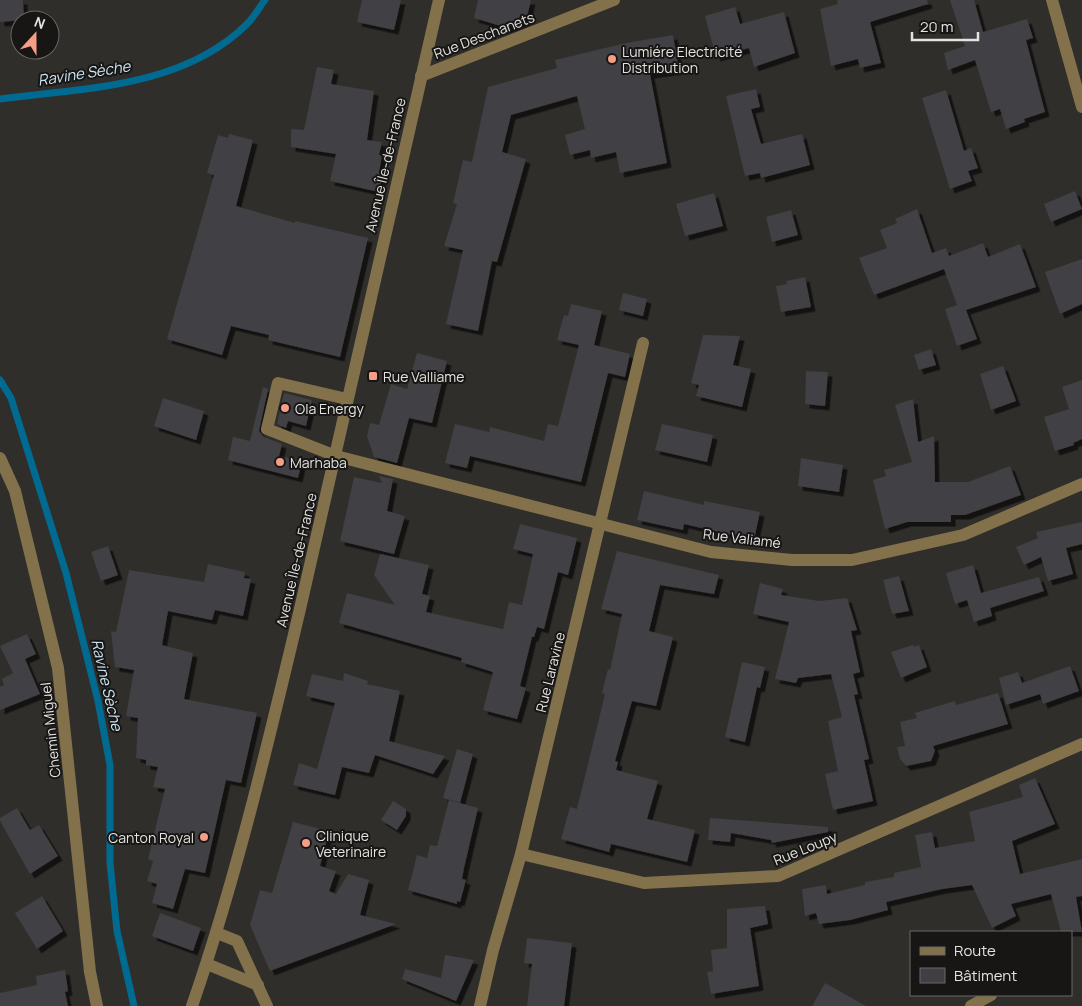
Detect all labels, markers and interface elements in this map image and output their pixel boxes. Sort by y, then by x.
street label: Rue Deschanets [431,7,537,63]
north arrow [10,10,60,60]
scale bar [912,10,978,42]
text: N [32,12,48,33]
text: 20 m [920,16,953,37]
place label: Lumiére Electricité Distribution [622,42,742,77]
marker: Lumiére Electricité Distribution [606,53,618,65]
water label: Ravine Sèche [36,55,133,91]
street label: Avenue Île-de-France [360,96,410,234]
place label: Rue Valliame [383,367,464,386]
marker: Rue Valliame [367,370,379,382]
place label: Ola Energy [295,399,364,418]
marker: Ola Energy [279,402,291,414]
place label: Marhaba [290,453,347,472]
marker: Marhaba [274,456,286,468]
street label: Avenue Île-de-France [271,491,321,629]
street label: Rue Valiamé [702,524,782,552]
street label: Rue Laravine [531,630,569,714]
water label: Ravine Sèche [86,637,128,734]
street label: Chemin Miguel [36,681,64,779]
place label: Clinique Veterinaire [316,826,386,861]
street label: Rue Loupy [770,826,840,869]
place label: Canton Royal [108,828,194,847]
marker: Canton Royal [198,831,210,843]
marker: Clinique Veterinaire [300,837,312,849]
legend [910,931,1072,996]
text: Route [954,940,996,961]
text: Bâtiment [954,965,1017,986]

